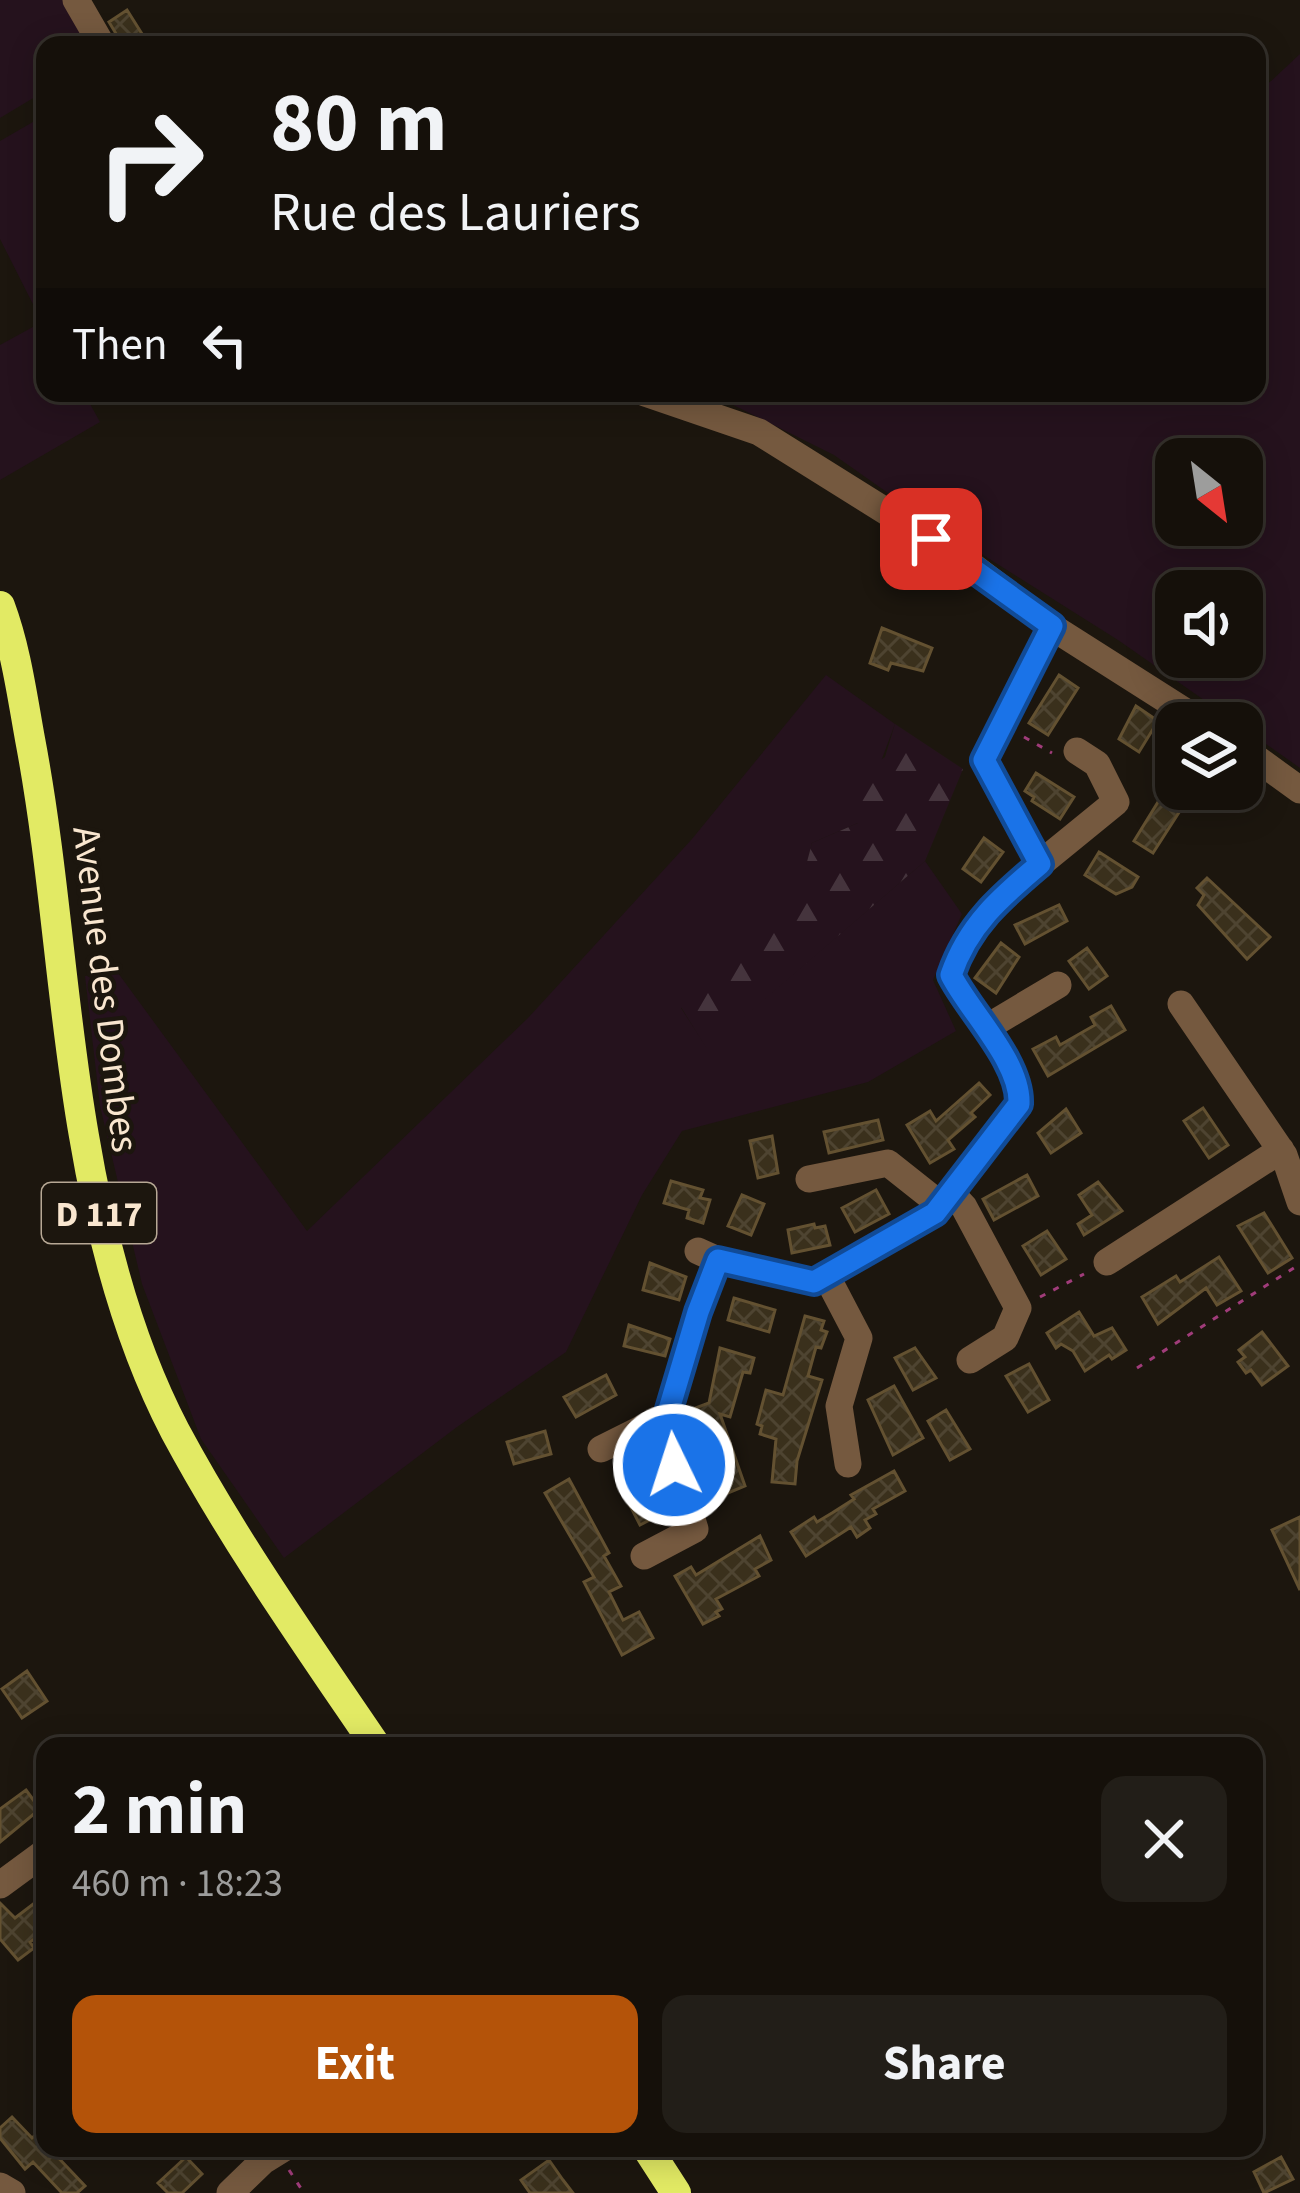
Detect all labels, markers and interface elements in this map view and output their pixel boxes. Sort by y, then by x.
text: 80 m [270,64,448,184]
icon: right [72,84,228,240]
text: Rue des Lauriers [270,175,641,252]
icon: left [192,312,258,378]
text: Then [72,313,168,377]
north arrow [1155,438,1263,546]
map controls [1155,438,1263,810]
pin [880,488,982,590]
icon: arrive [898,506,964,572]
button: sound [1155,570,1263,678]
button: layers [1155,702,1263,810]
street label: Avenue des Dombes [57,823,153,1155]
road number: D 117 [42,1183,156,1243]
position arrow [611,1402,737,1528]
text: 2 min [72,1759,247,1862]
button: close [1101,1776,1227,1902]
text: 460 m · 18:23 [72,1856,283,1912]
button: Exit [72,1995,638,2133]
button: Share [662,1995,1227,2133]

